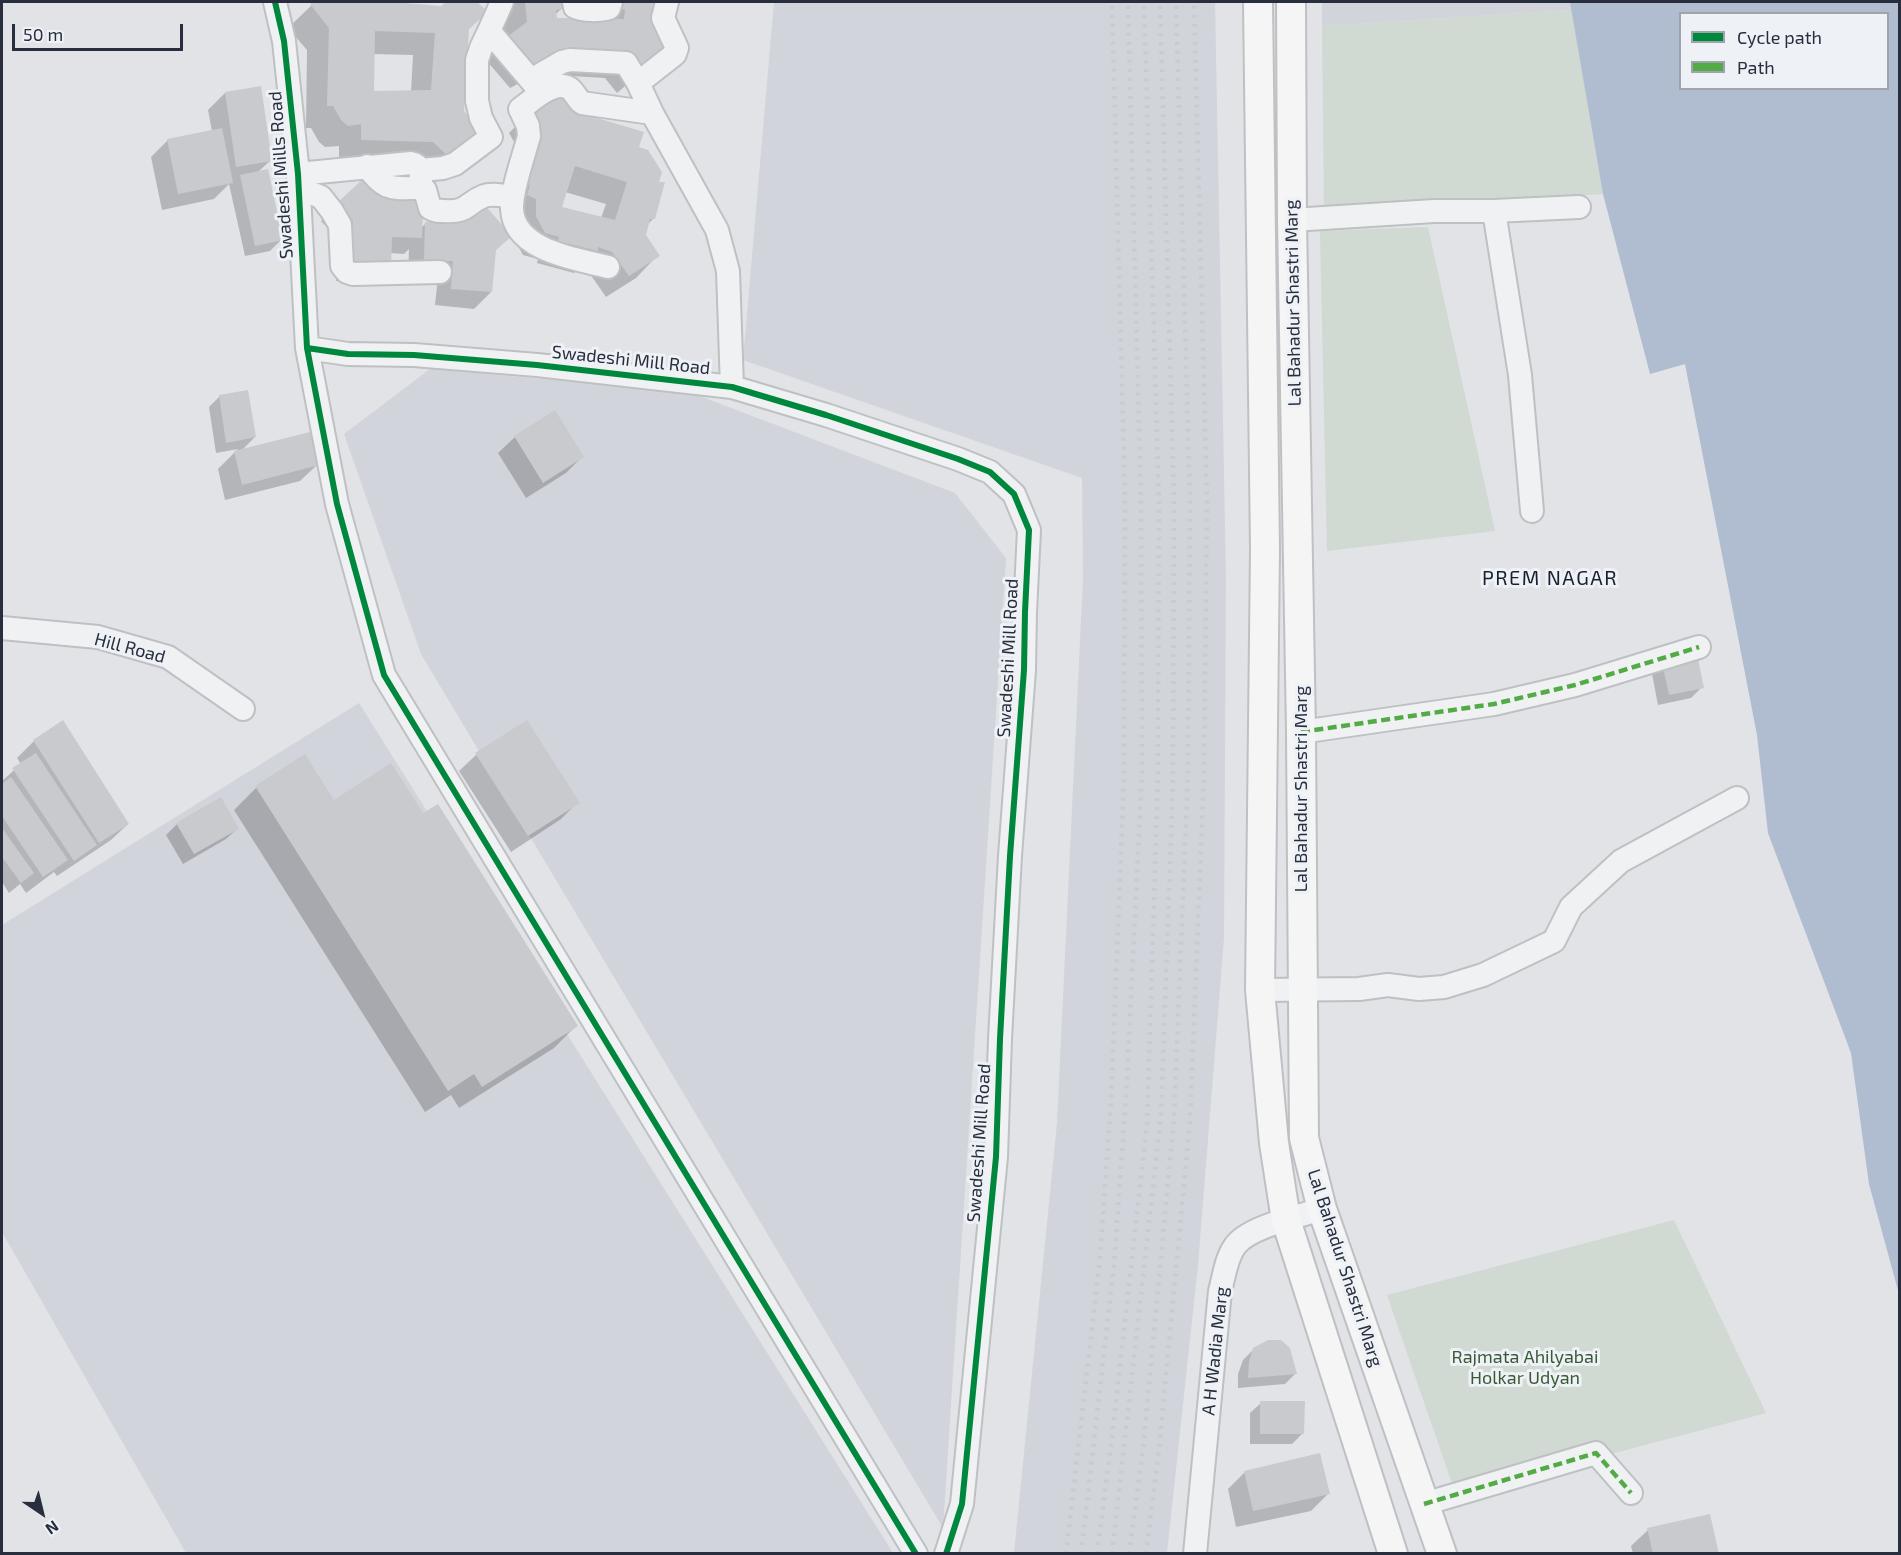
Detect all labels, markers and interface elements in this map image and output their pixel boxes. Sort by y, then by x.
scale bar [15,12,186,50]
legend [1679,12,1889,90]
text: 50 m [23,23,63,45]
text: Cycle path [1737,26,1822,48]
text: Path [1737,56,1775,78]
street label: Swadeshi Mills Road [264,90,298,260]
street label: Lal Bahadur Shastri Marg [1280,199,1306,407]
street label: Swadeshi Mill Road [551,341,711,379]
district label: PREM NAGAR [1482,566,1618,590]
street label: Swadeshi Mill Road [993,578,1023,738]
street label: Hill Road [92,628,168,668]
street label: Lal Bahadur Shastri Marg [1290,686,1312,892]
street label: Swadeshi Mill Road [963,1063,995,1223]
street label: Lal Bahadur Shastri Marg [1303,1166,1387,1370]
street label: A H Wadia Marg [1197,1285,1233,1417]
park label: Rajmata Ahilyabai Holkar Udyan [1452,1346,1598,1388]
north arrow [12,1483,72,1543]
text: N [42,1517,63,1539]

